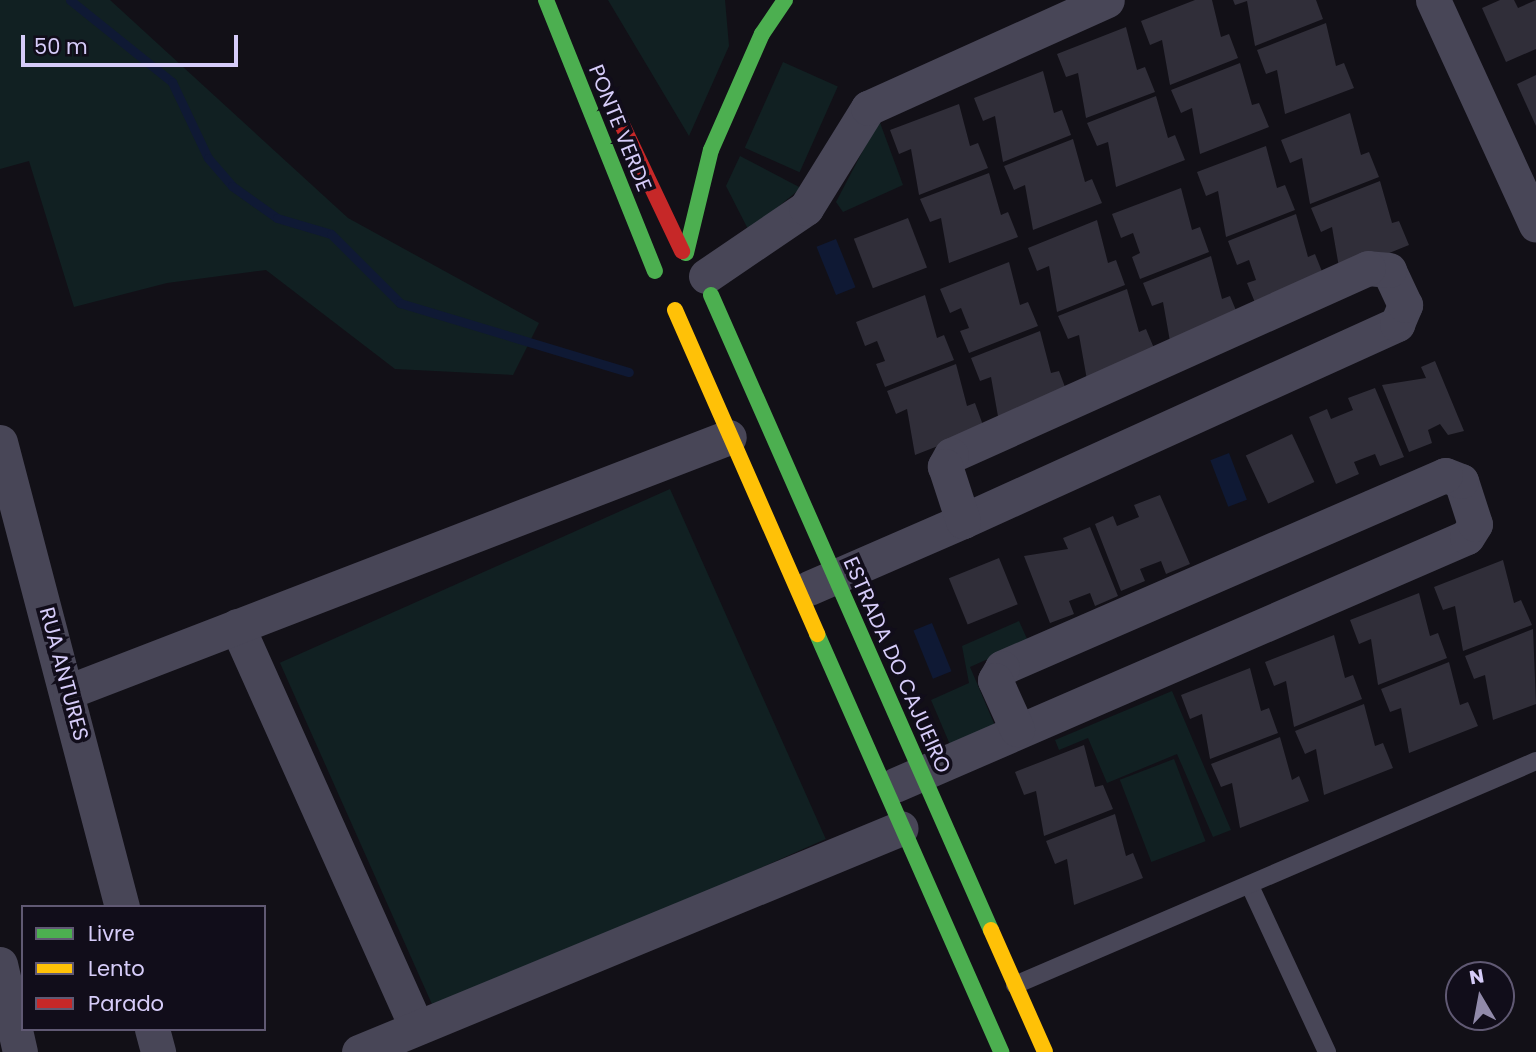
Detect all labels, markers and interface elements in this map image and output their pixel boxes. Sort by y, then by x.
scale bar [24,21,242,65]
text: 50 m [34,32,88,61]
street label: PONTE VERDE [583,61,657,195]
street label: ESTRADA DO CAJUEIRO [838,553,956,777]
street label: RUA ANTURES [34,605,94,743]
legend [21,905,266,1031]
text: Livre [88,919,135,948]
text: Lento [88,954,145,983]
north arrow [1445,961,1515,1031]
text: N [1467,962,1486,991]
text: Parado [88,989,164,1018]

